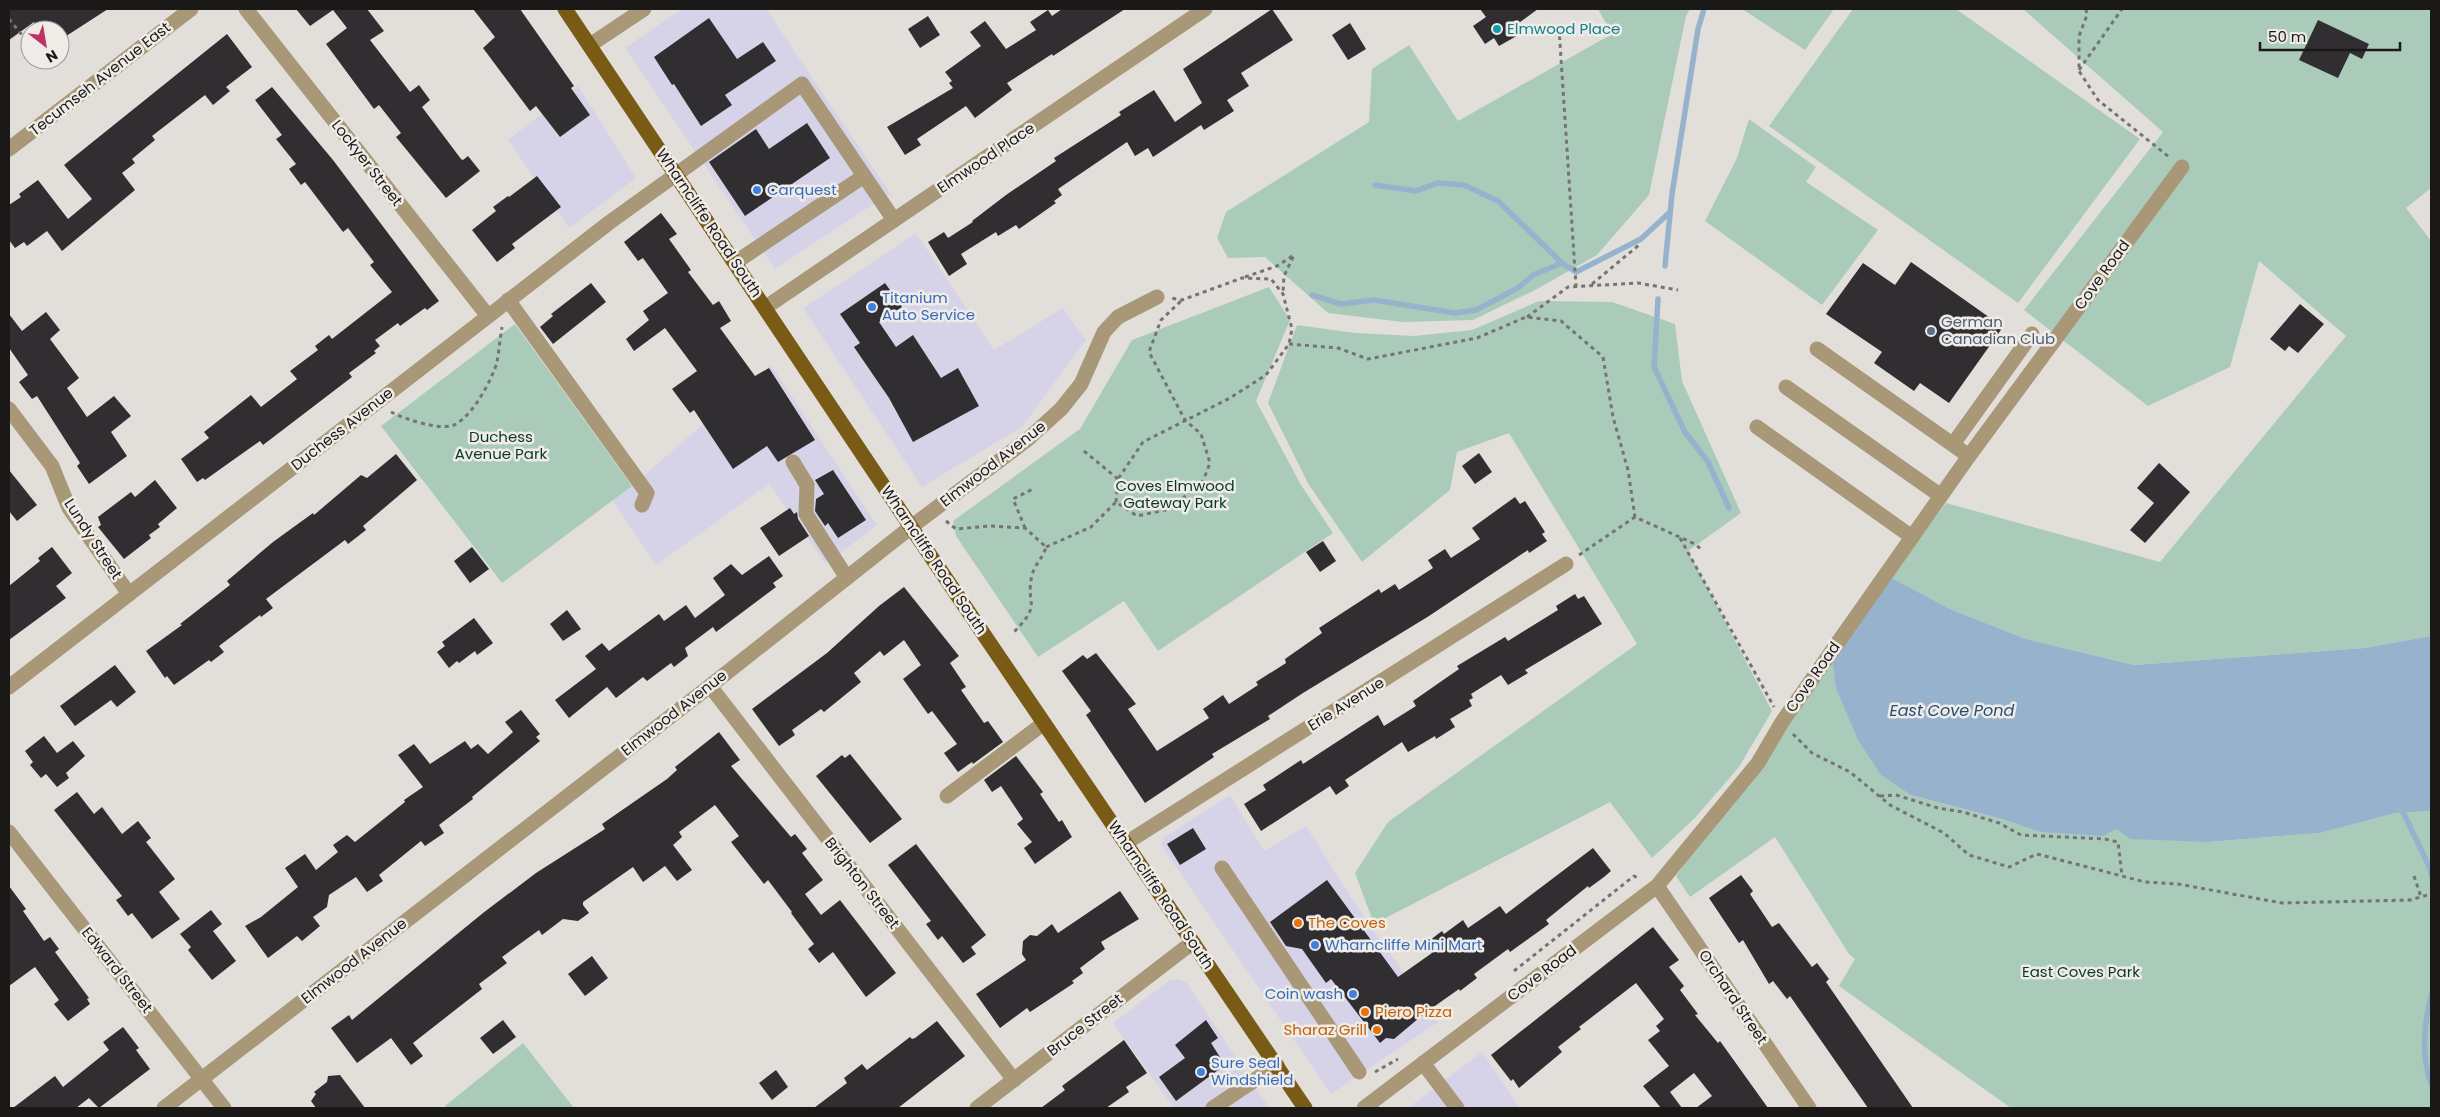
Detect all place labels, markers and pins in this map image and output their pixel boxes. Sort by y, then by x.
place label: Elmwood Place [1507,18,1620,39]
marker: Elmwood Place [1491,23,1503,35]
place label: Carquest [767,179,837,200]
marker: Carquest [751,184,763,196]
place label: Titanium Auto Service [882,287,975,325]
marker: Titanium Auto Service [866,301,878,313]
place label: German Canadian Club [1941,311,2055,349]
marker: German Canadian Club [1925,325,1937,337]
place label: The Coves [1308,912,1386,933]
marker: The Coves [1292,917,1304,929]
place label: Wharncliffe Mini Mart [1325,934,1482,955]
marker: Wharncliffe Mini Mart [1309,939,1321,951]
place label: Coin wash [1265,983,1343,1004]
marker: Coin wash [1347,988,1359,1000]
place label: Piero Pizza [1375,1001,1452,1022]
marker: Piero Pizza [1359,1006,1371,1018]
place label: Sharaz Grill [1284,1019,1367,1040]
marker: Sharaz Grill [1371,1024,1383,1036]
place label: Sure Seal Windshield [1211,1052,1293,1090]
marker: Sure Seal Windshield [1195,1066,1207,1078]

